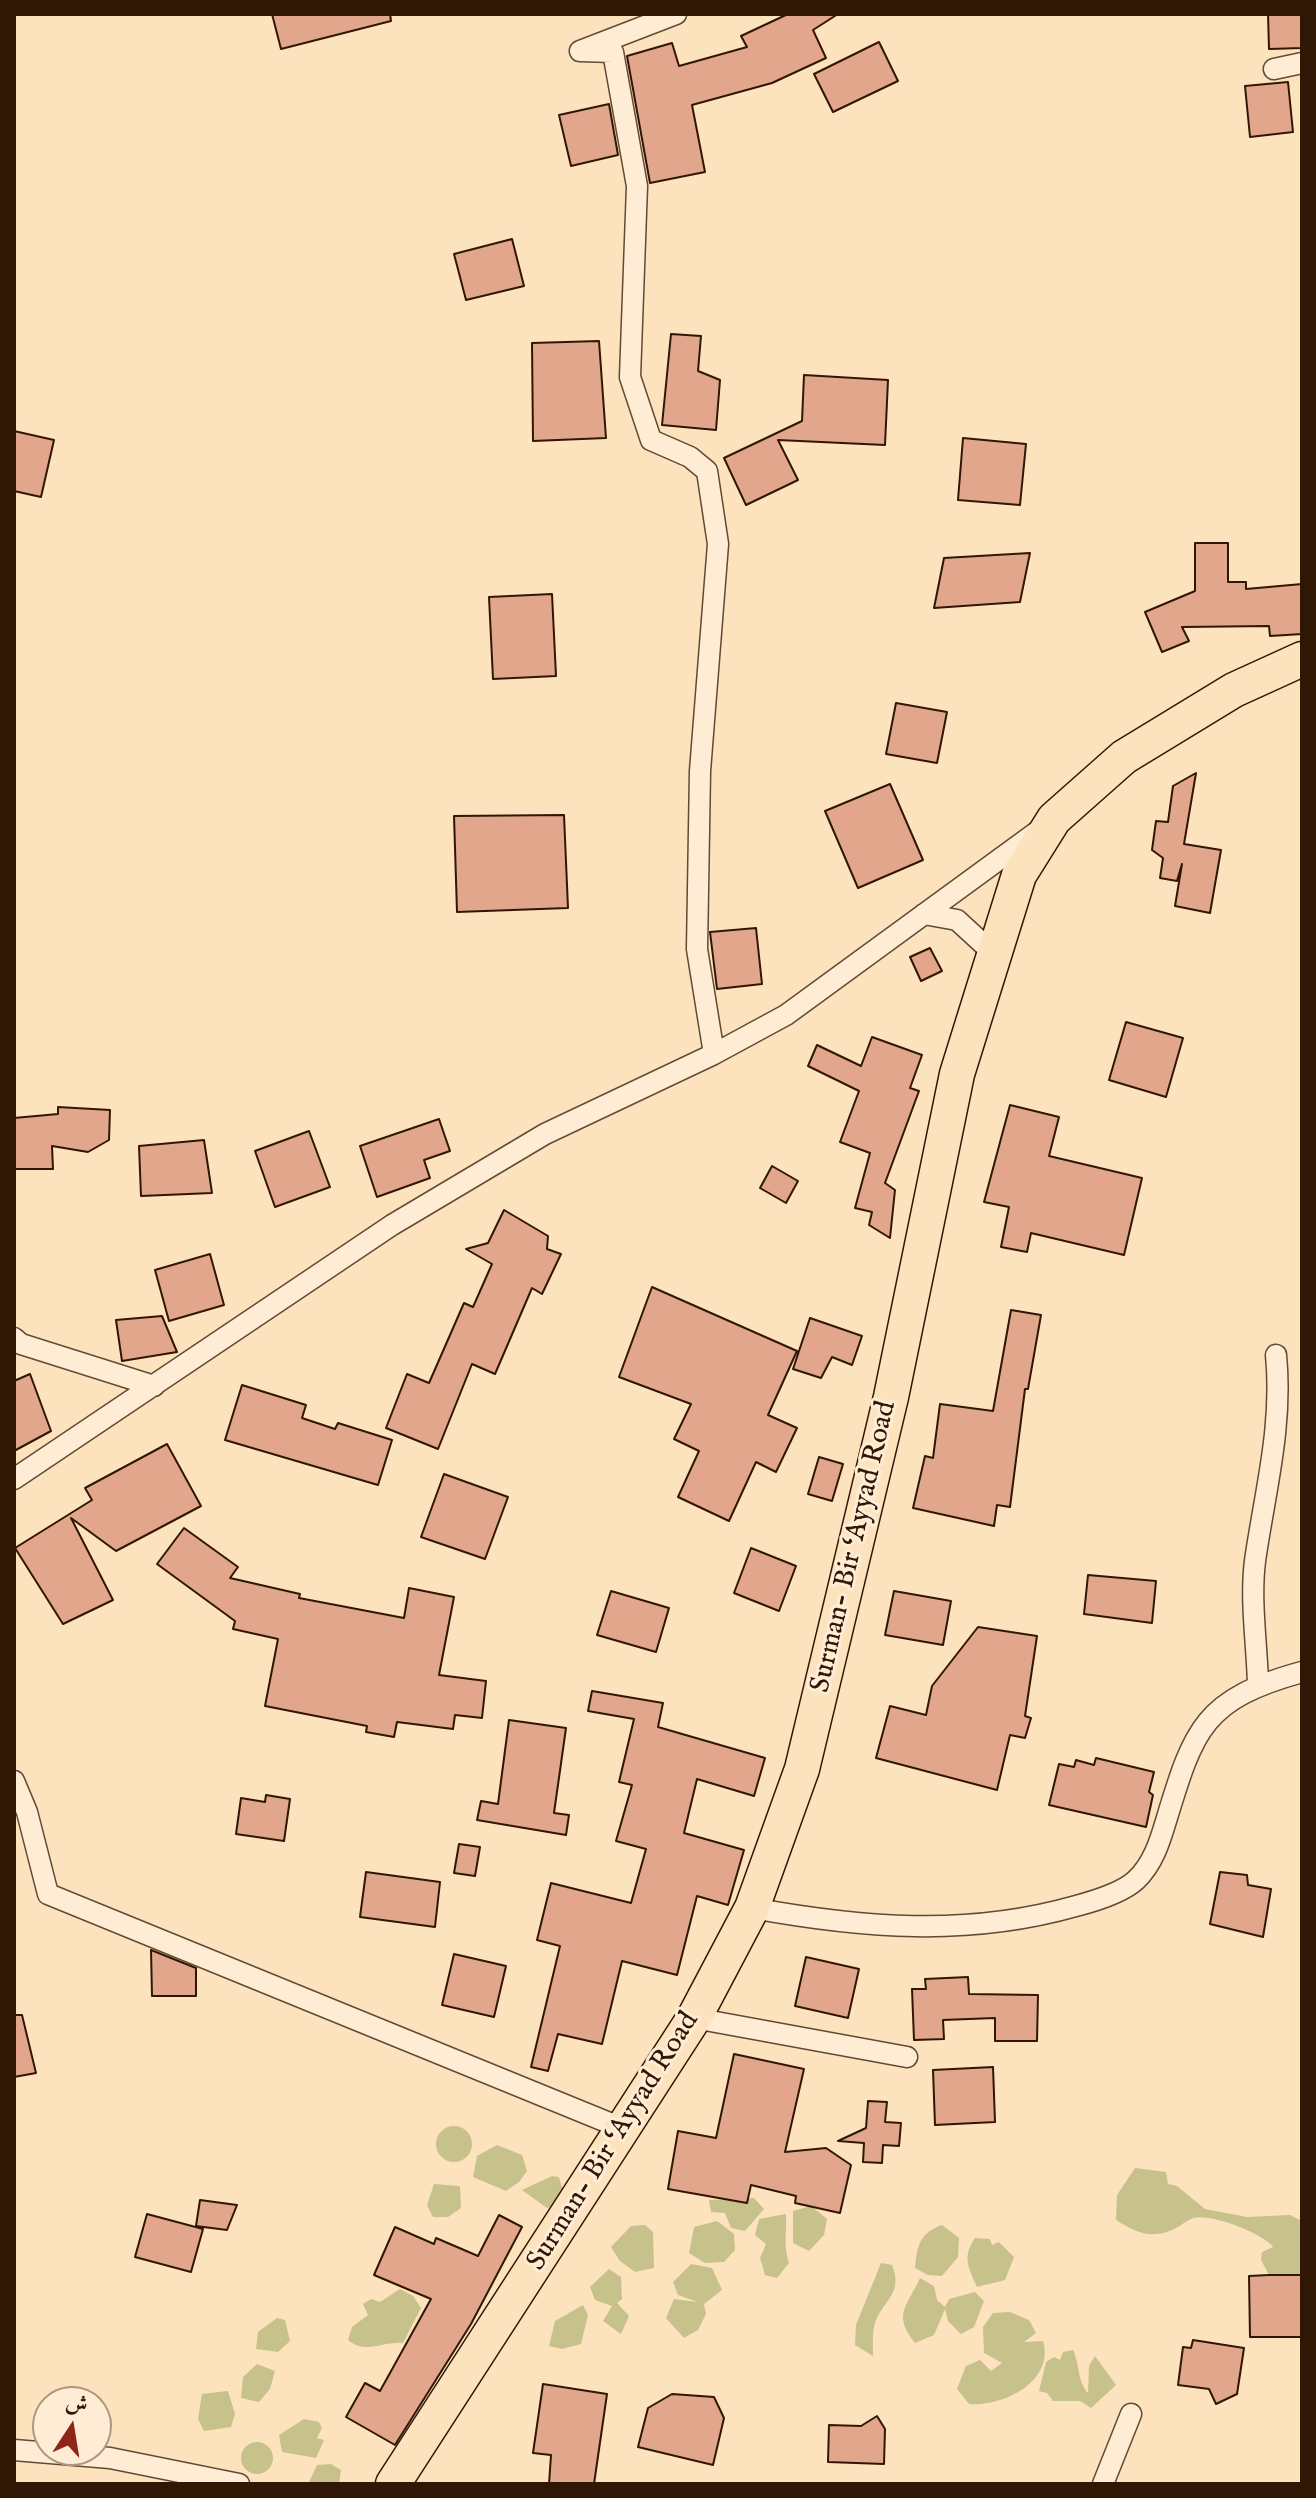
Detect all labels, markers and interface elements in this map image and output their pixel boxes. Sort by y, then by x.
street label: Surman- Bir ‘Ayyad Road [805,1398,905,1696]
street label: Surman- Bir ‘Ayyad Road [521,2007,707,2277]
north arrow [32,2386,112,2466]
text: ش [63,2389,90,2420]

